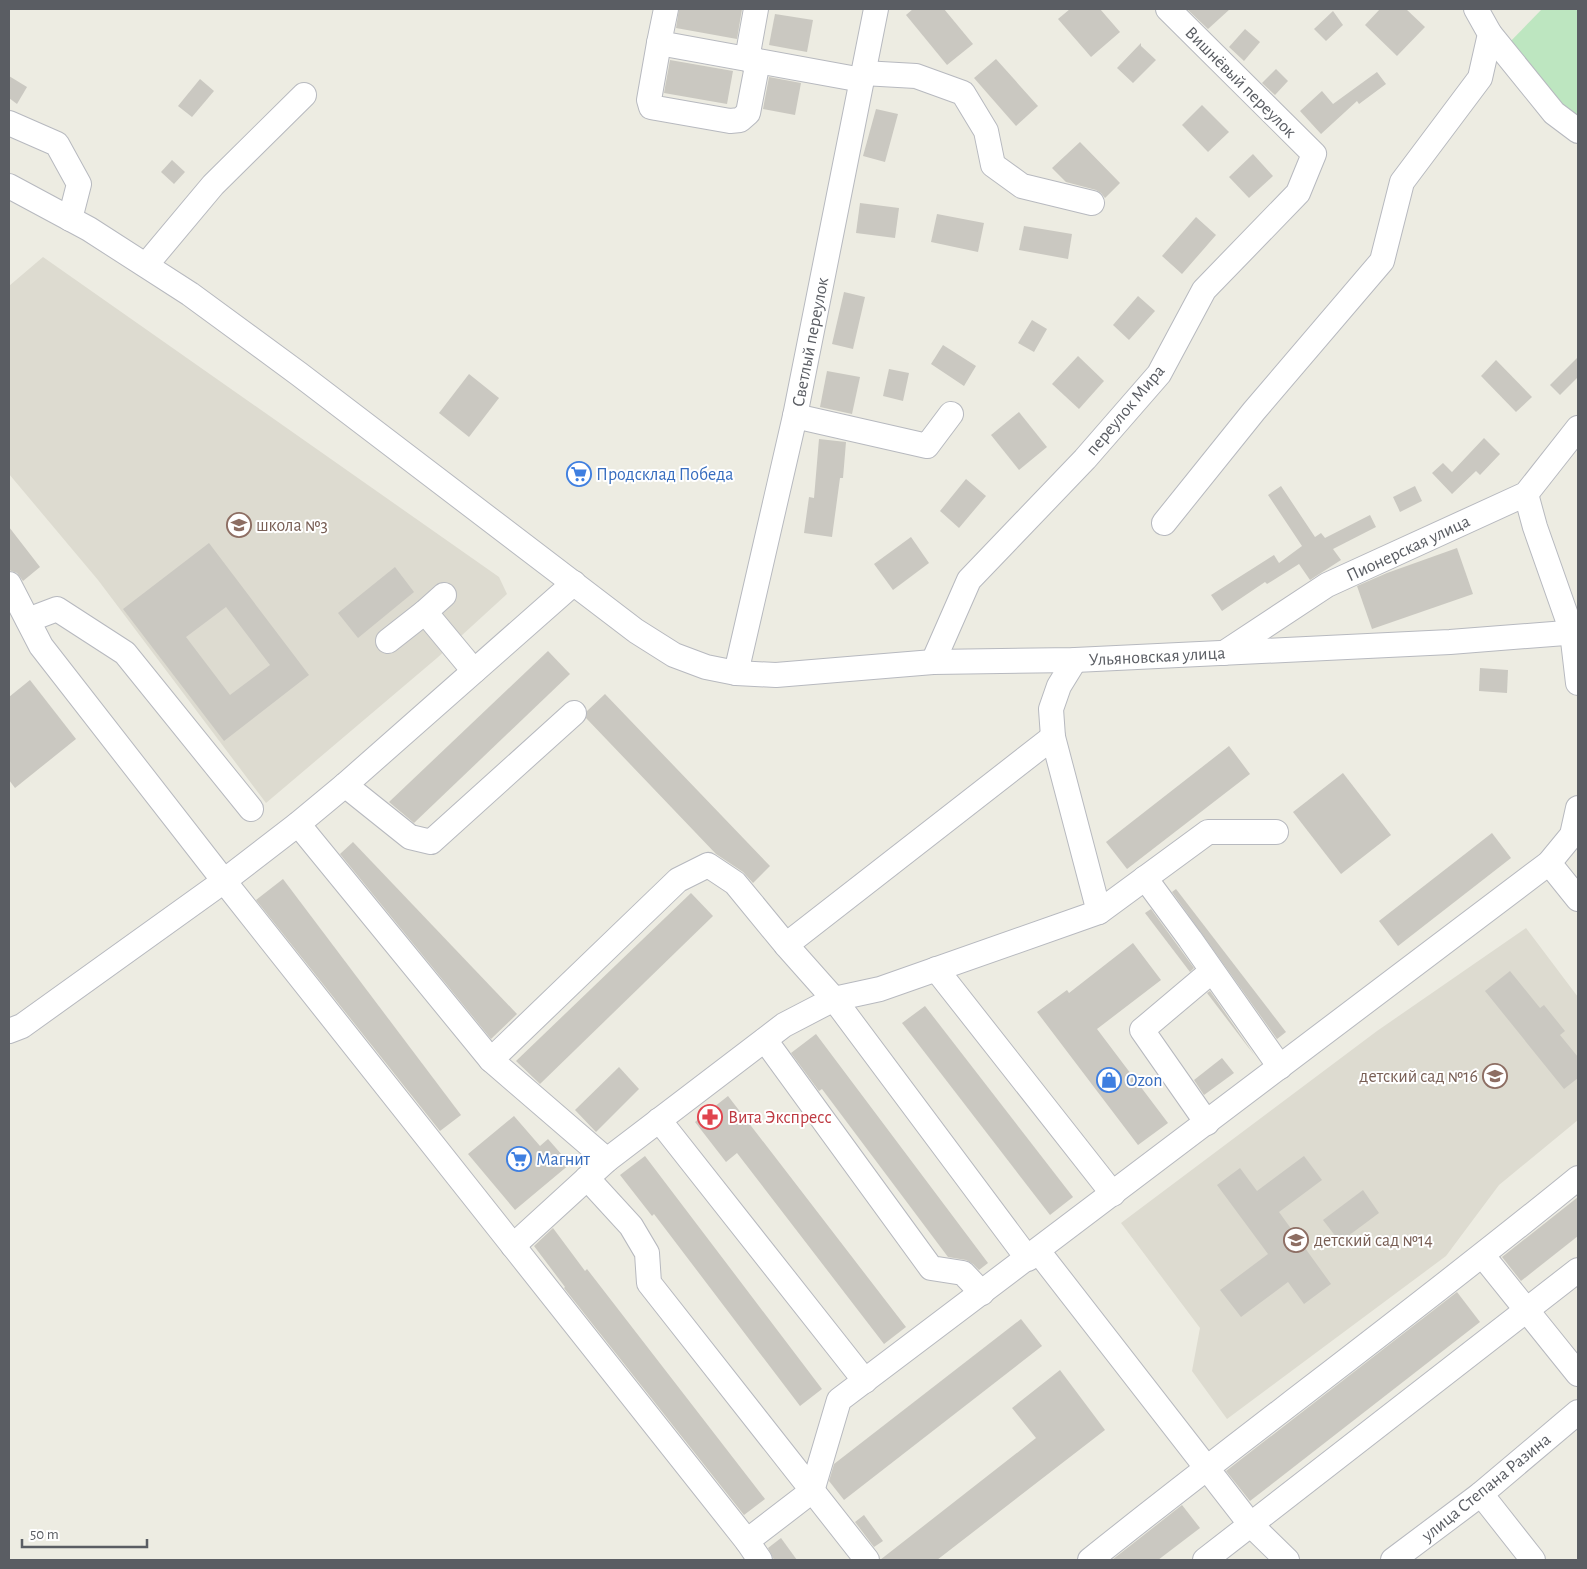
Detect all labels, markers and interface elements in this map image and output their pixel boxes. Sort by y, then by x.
street label: Вишнёвый переулок [1181,24,1300,142]
street label: Светлый переулок [790,275,833,409]
street label: переулок Мира [1083,362,1169,459]
supermarket icon: Продсклад Победа [566,461,592,487]
place label: Продсклад Победа [596,465,734,484]
school or university icon: школа №3 [226,512,252,538]
street label: Пионерская улица [1344,512,1473,585]
place label: школа №3 [256,517,328,535]
street label: Ульяновская улица [1088,644,1226,670]
school or university icon: детский сад №16 [1482,1063,1508,1089]
shop icon: Ozon [1096,1067,1122,1093]
place label: детский сад №16 [1359,1068,1478,1086]
place label: Ozon [1126,1072,1163,1090]
pharmacy icon: Вита Экспресс [697,1104,723,1130]
place label: Вита Экспресс [728,1109,832,1127]
supermarket icon: Магнит [506,1146,532,1172]
place label: Магнит [536,1151,591,1169]
school or university icon: детский сад №14 [1283,1227,1309,1253]
place label: детский сад №14 [1314,1232,1433,1250]
street label: улица Степана Разина [1418,1430,1554,1546]
scale bar [22,1516,148,1548]
text: 50 m [30,1527,59,1542]

